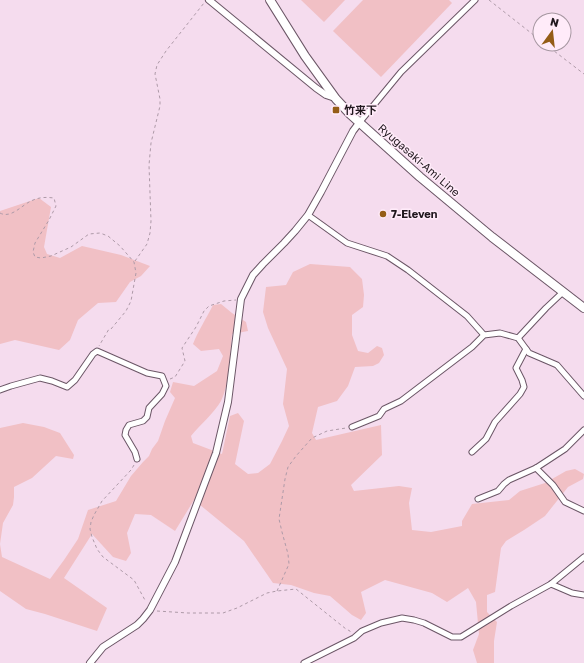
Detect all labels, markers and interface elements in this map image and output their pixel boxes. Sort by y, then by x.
north arrow [532,12,572,52]
text: N [549,14,560,29]
place label: 竹来下 [344,103,377,116]
marker: 竹来下 [331,105,341,115]
street label: Ryugasaki-Ami Line [376,121,463,199]
place label: 7-Eleven [391,207,438,220]
marker: 7-Eleven [378,209,388,219]

